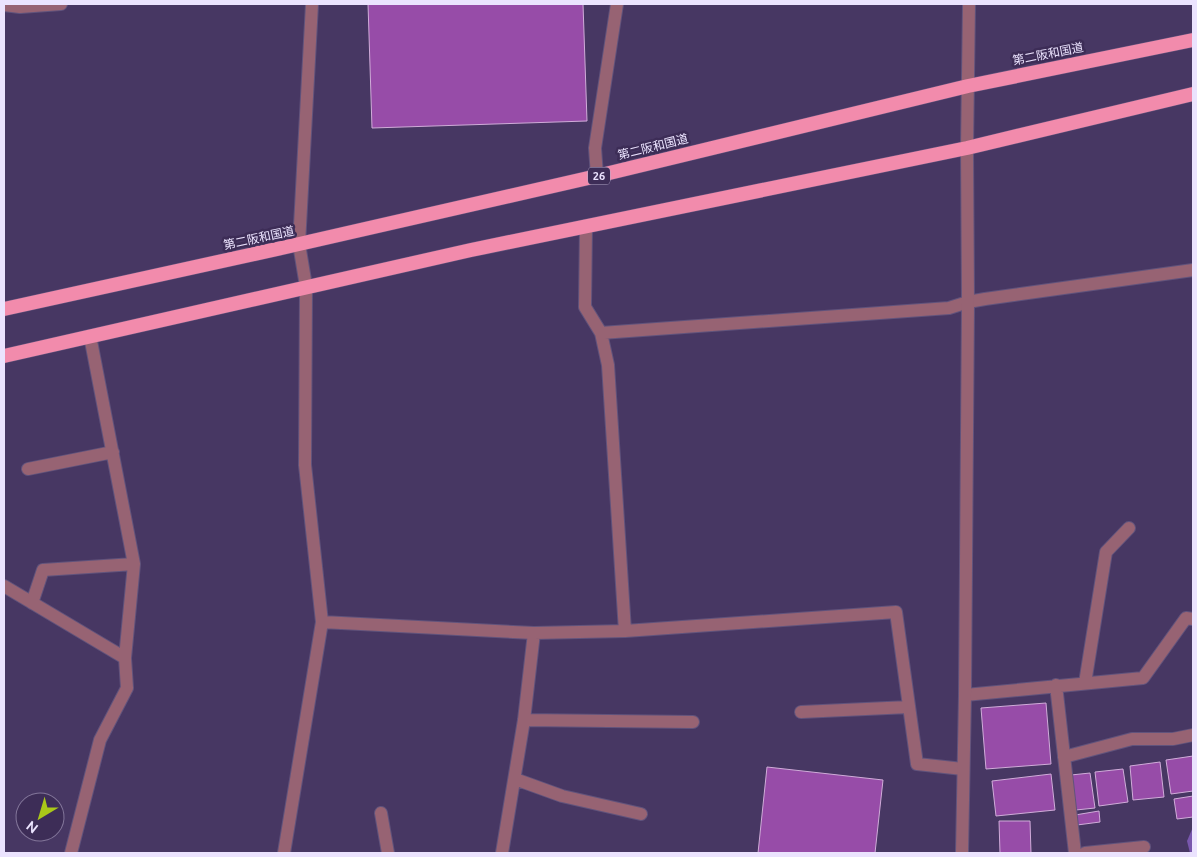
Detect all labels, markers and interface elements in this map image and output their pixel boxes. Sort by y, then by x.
street label: 第二阪和国道 [1011,40,1084,67]
street label: 第二阪和国道 [616,131,689,162]
road number: 26 [588,168,610,185]
street label: 第二阪和国道 [222,224,295,251]
north arrow [15,792,65,842]
text: N [23,818,41,837]

